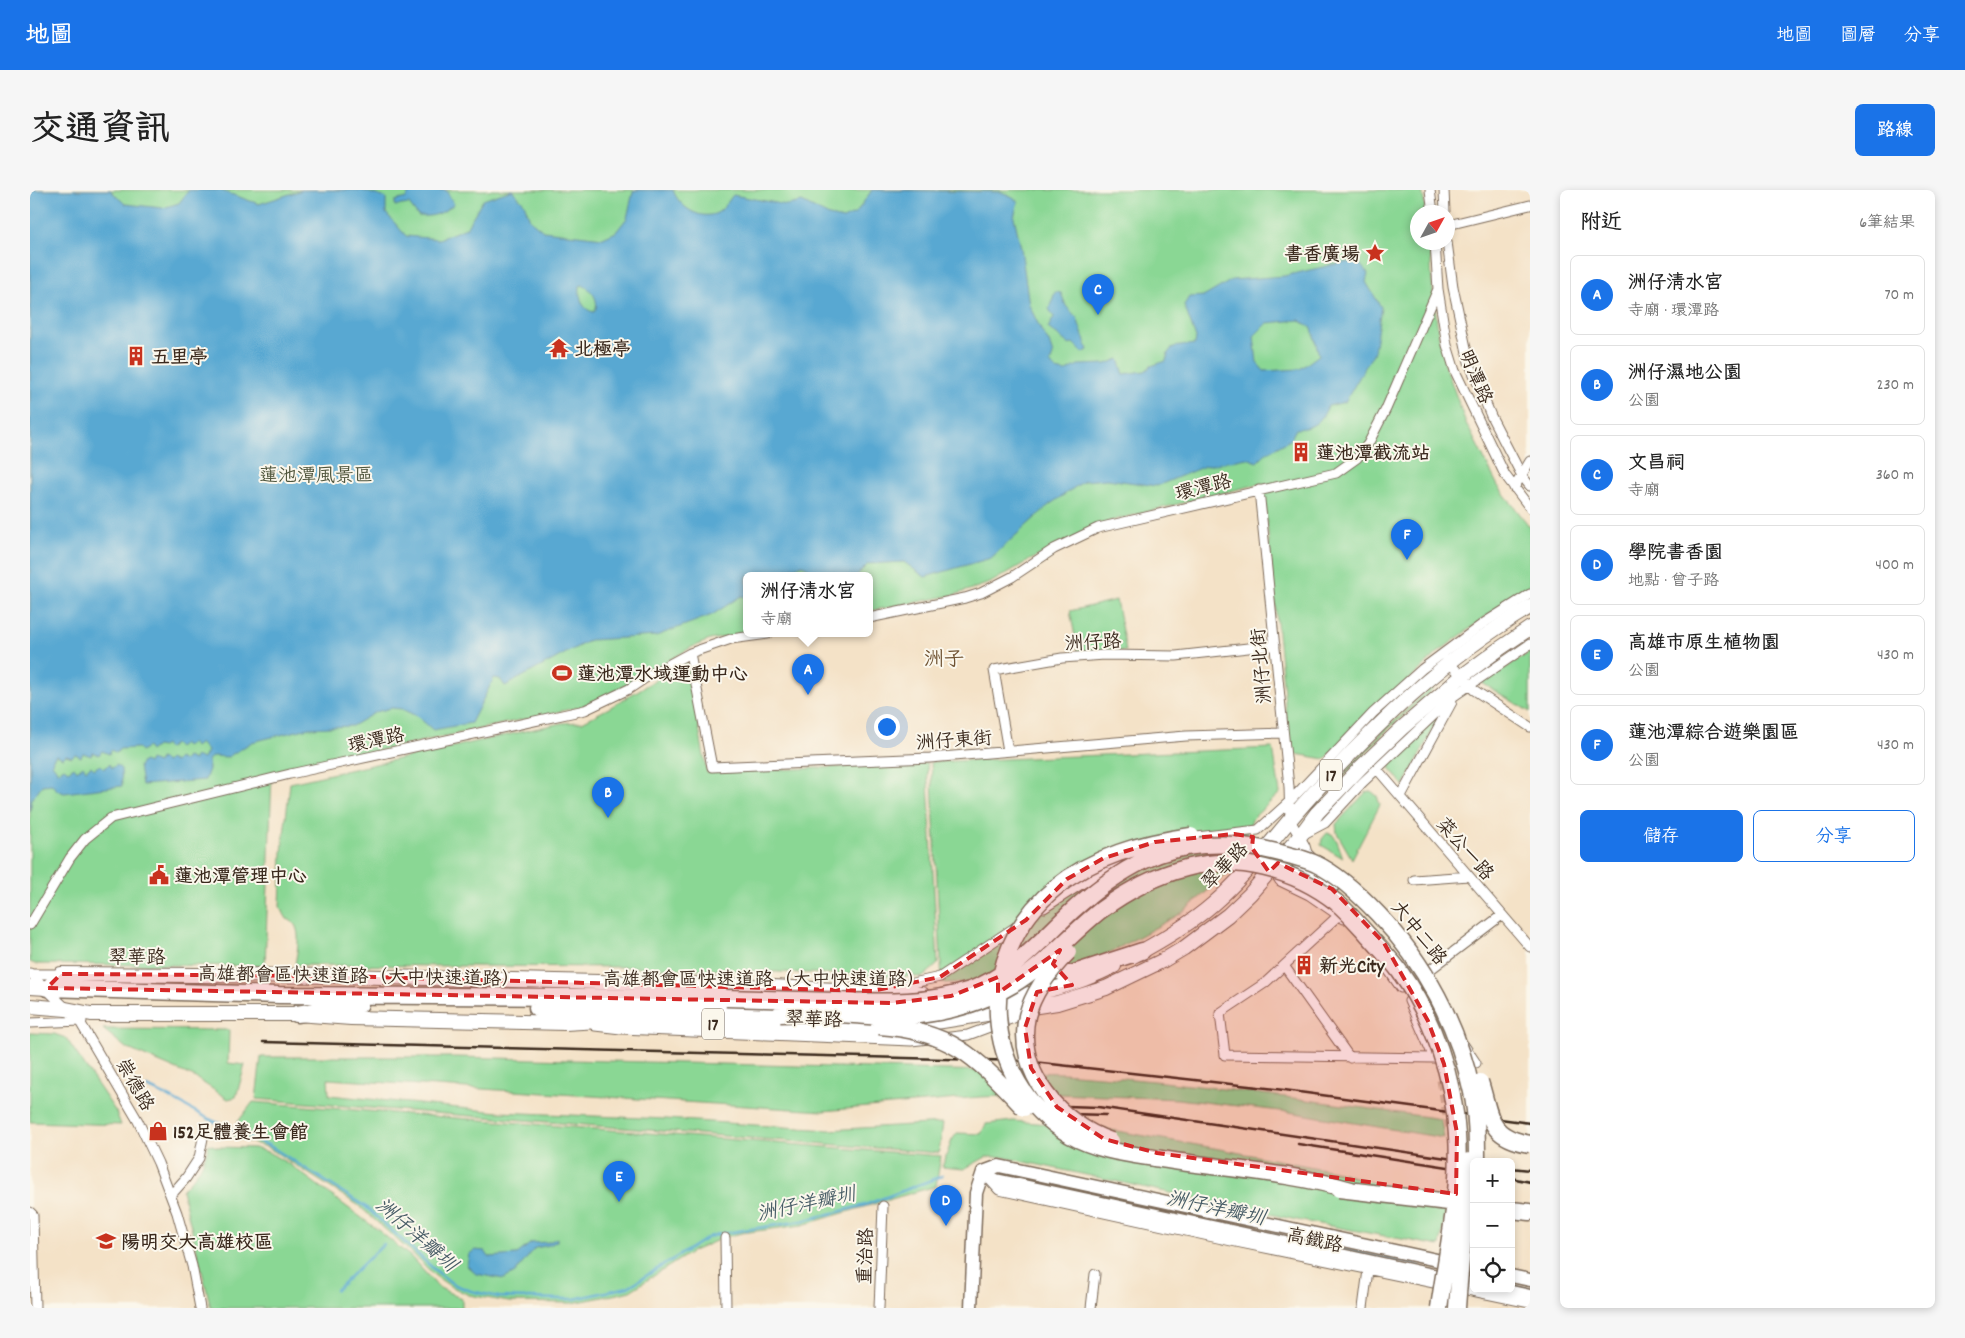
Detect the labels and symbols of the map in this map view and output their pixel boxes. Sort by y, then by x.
north arrow [1410,205,1455,250]
place icon: 書香廣場 [1364,242,1386,264]
place label: 書香廣場 [1284,243,1360,270]
pin: C [1082,274,1114,315]
temple icon: 北極亭 [548,337,570,359]
place label: 北極亭 [574,338,631,365]
building icon: 五里亭 [125,345,147,367]
place label: 五里亭 [151,346,208,373]
street label: 明潭路 [1450,346,1497,409]
building icon: 蓮池潭截流站 [1290,441,1312,463]
place label: 蓮池潭截流站 [1316,442,1430,469]
park label: 蓮池潭風景區 [259,464,373,491]
street label: 環潭路 [1173,469,1235,509]
pin: F [1391,519,1423,560]
street label: 洲仔北街 [1247,627,1280,705]
street label: 洲仔路 [1064,630,1122,659]
district label: 洲子 [924,647,964,675]
pin: A [792,654,824,695]
sports icon: 蓮池潭水域運動中心 [551,662,573,684]
place label: 蓮池潭水域運動中心 [577,663,748,690]
your location [874,714,900,740]
street label: 環潭路 [346,723,407,762]
street label: 洲仔東街 [915,726,993,759]
road number: 17 [1320,760,1342,790]
pin: B [592,777,624,818]
street label: 菜公一路 [1428,813,1498,888]
street label: 翠華路 [1197,838,1256,897]
public building icon: 蓮池潭管理中心 [148,864,170,886]
place label: 蓮池潭管理中心 [174,865,307,892]
street label: 大中二路 [1383,896,1452,972]
street label: 翠華路 [108,946,166,973]
building icon: 新光City [1293,954,1315,976]
place label: 新光City [1319,955,1386,982]
street label: 高雄都會區快速道路（大中快速道路） [197,962,521,995]
street label: 高雄都會區快速道路（大中快速道路） [602,968,926,995]
street label: 翠華路 [785,1007,843,1036]
road number: 17 [702,1009,724,1040]
street label: 崇德路 [107,1054,159,1117]
shop icon: 152足體養生會館 [147,1120,169,1142]
place label: 152足體養生會館 [173,1121,308,1148]
pin: E [603,1161,635,1202]
water label: 洲仔洋瓣圳 [755,1181,860,1230]
pin: D [930,1185,962,1226]
water label: 洲仔洋瓣圳 [1164,1186,1269,1234]
water label: 洲仔洋瓣圳 [368,1193,463,1281]
street label: 高鐵路 [1284,1223,1345,1262]
street label: 重治路 [853,1227,882,1285]
school or university icon: 陽明交大高雄校區 [95,1230,117,1252]
place label: 陽明交大高雄校區 [121,1231,273,1258]

